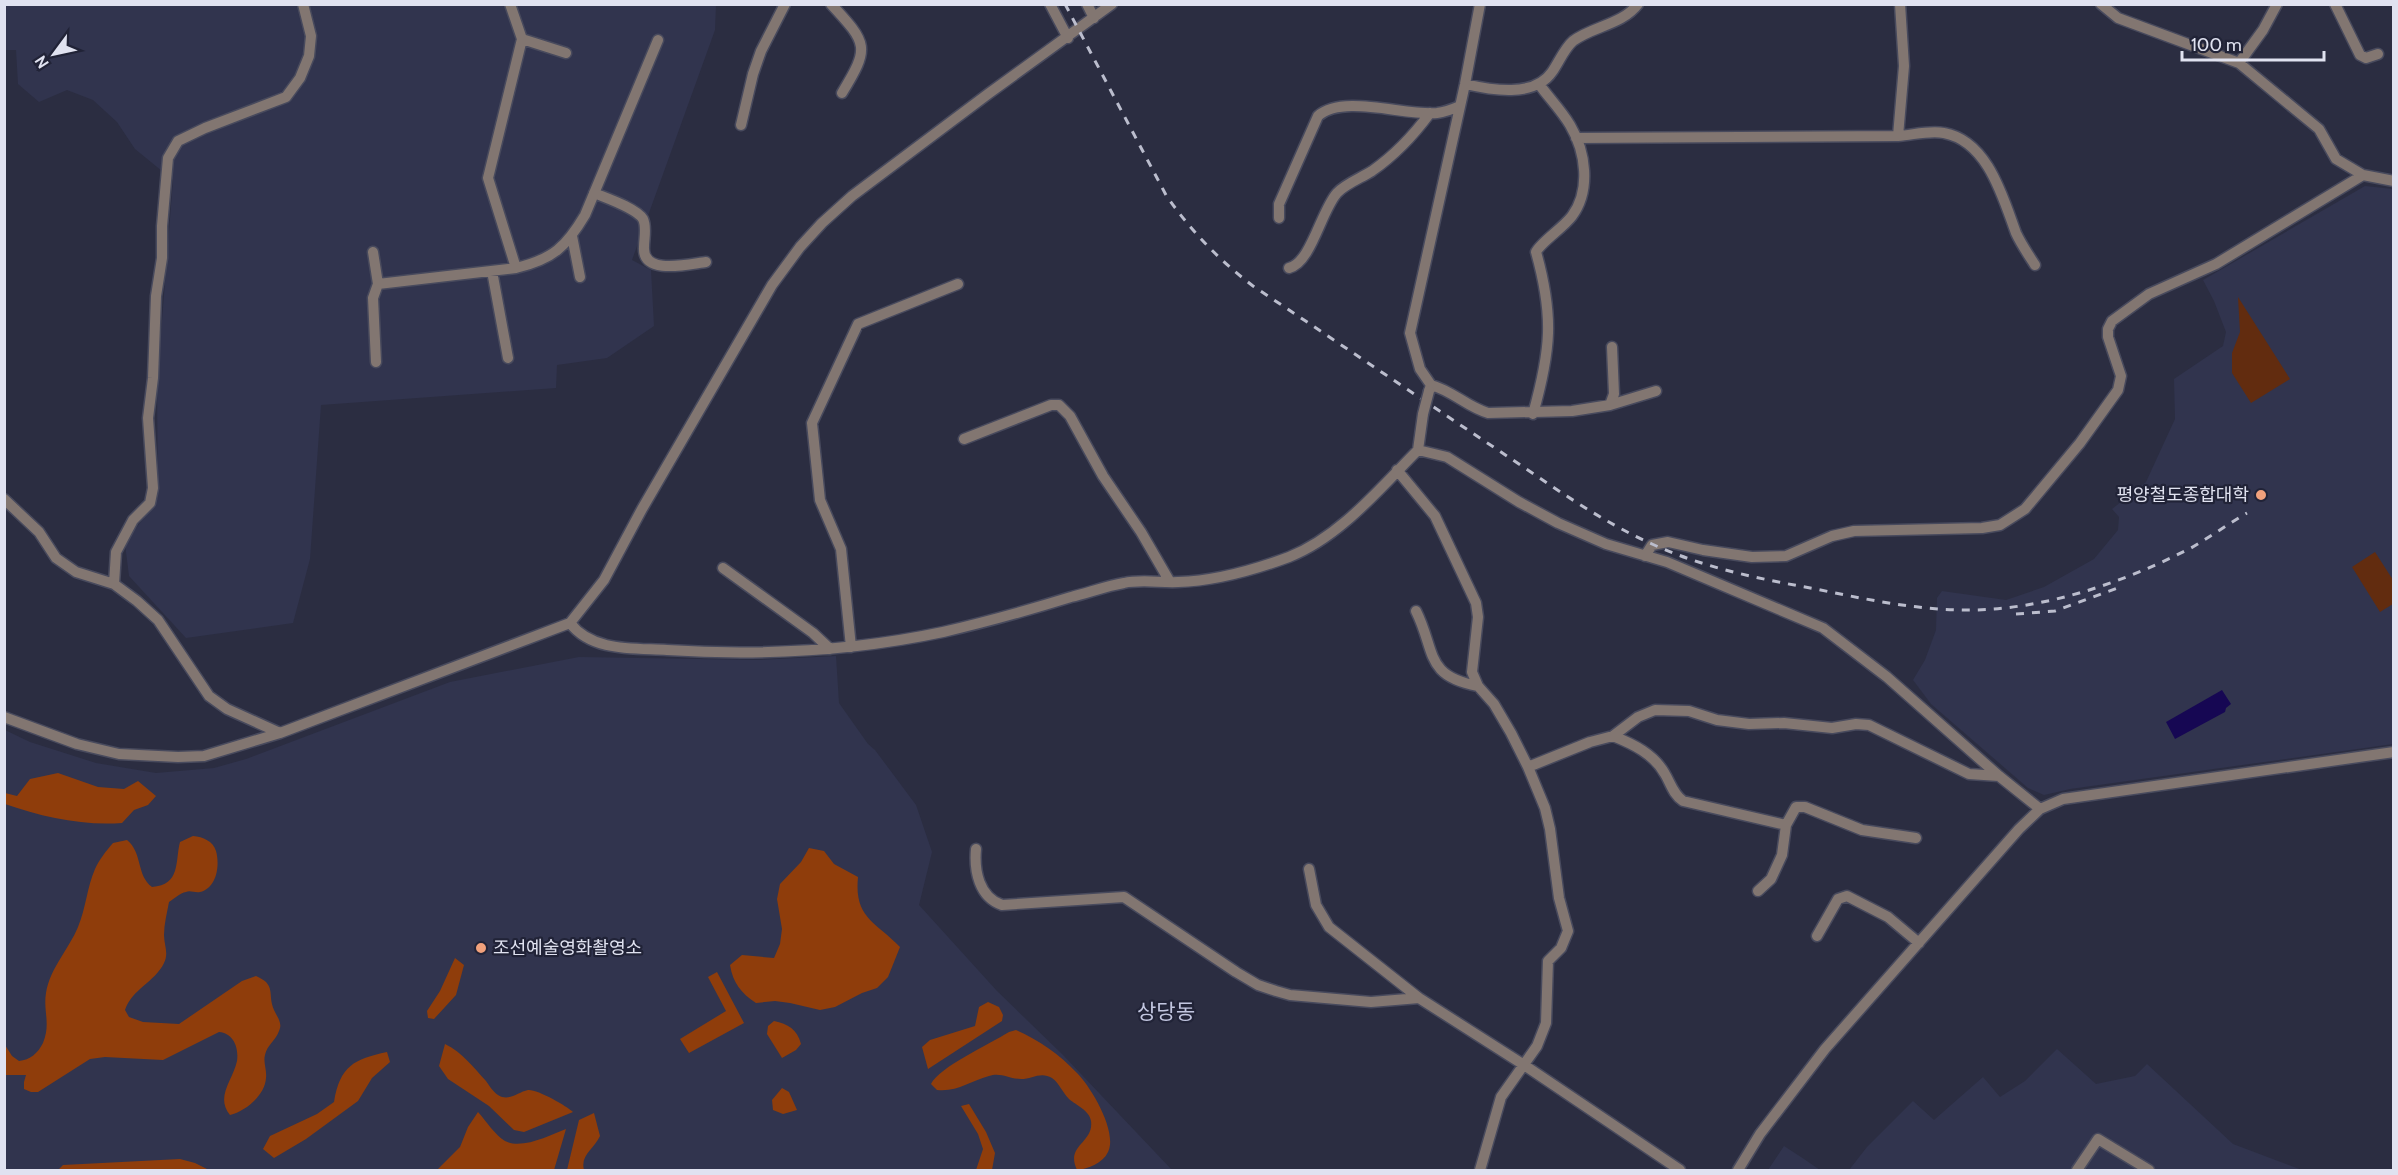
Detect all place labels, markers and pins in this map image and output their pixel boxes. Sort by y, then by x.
place label: 평양철도종합대학 [2117,484,2249,506]
marker: 평양철도종합대학 [2254,488,2268,502]
place label: 조선예술영화촬영소 [493,937,642,959]
marker: 조선예술영화촬영소 [474,941,488,955]

